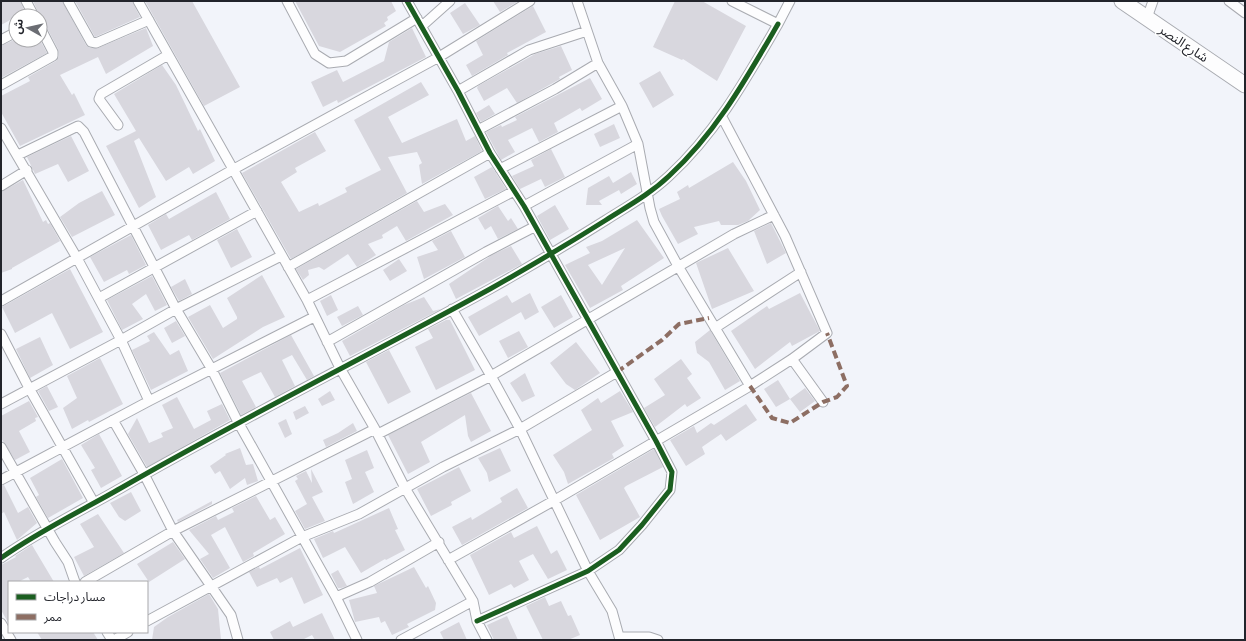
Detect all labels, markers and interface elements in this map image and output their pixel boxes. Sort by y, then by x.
north arrow [8,8,48,48]
text: ش [11,18,26,35]
street label: شارع النصر [1154,21,1211,68]
legend [8,581,148,633]
text: مسار دراجات [44,590,105,605]
text: ممر [43,610,62,625]

